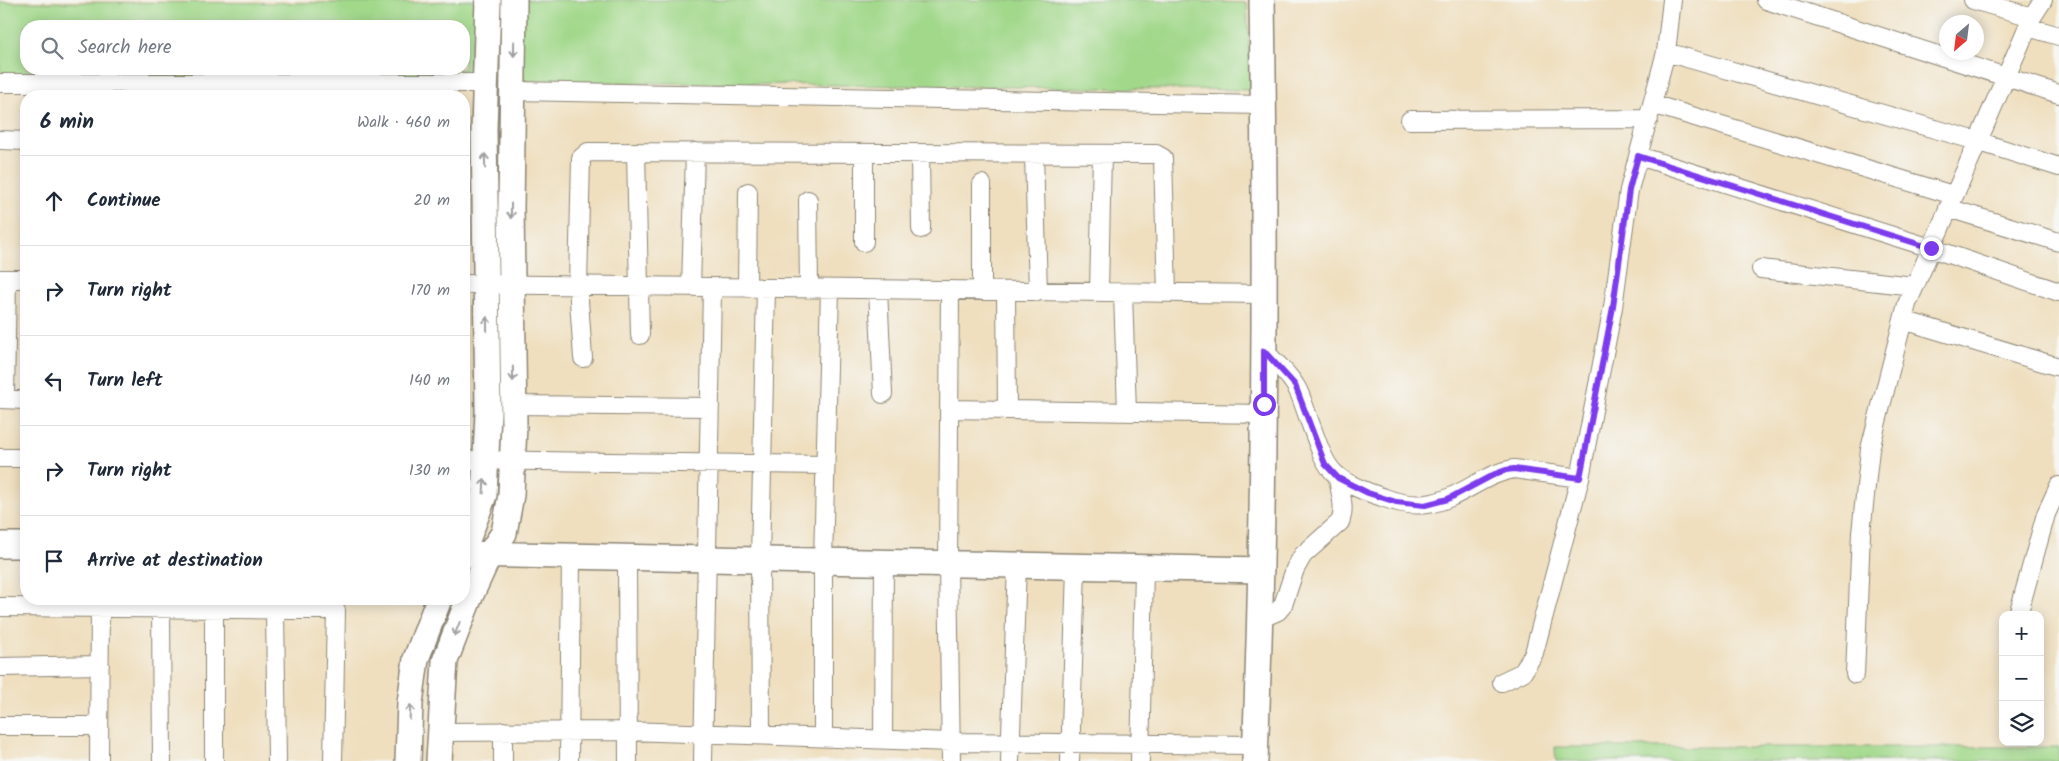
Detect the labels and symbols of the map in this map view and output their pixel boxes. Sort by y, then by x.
north arrow [1939,15,1984,60]
one-way arrow [509,40,519,56]
one-way arrow [480,153,489,169]
one-way arrow [506,202,516,219]
route end [1920,237,1943,260]
one-way arrow [482,316,492,332]
one-way arrow [509,365,518,381]
route start [1253,393,1276,416]
one-way arrow [480,478,489,494]
one-way arrow [452,621,461,636]
one-way arrow [405,705,415,721]

